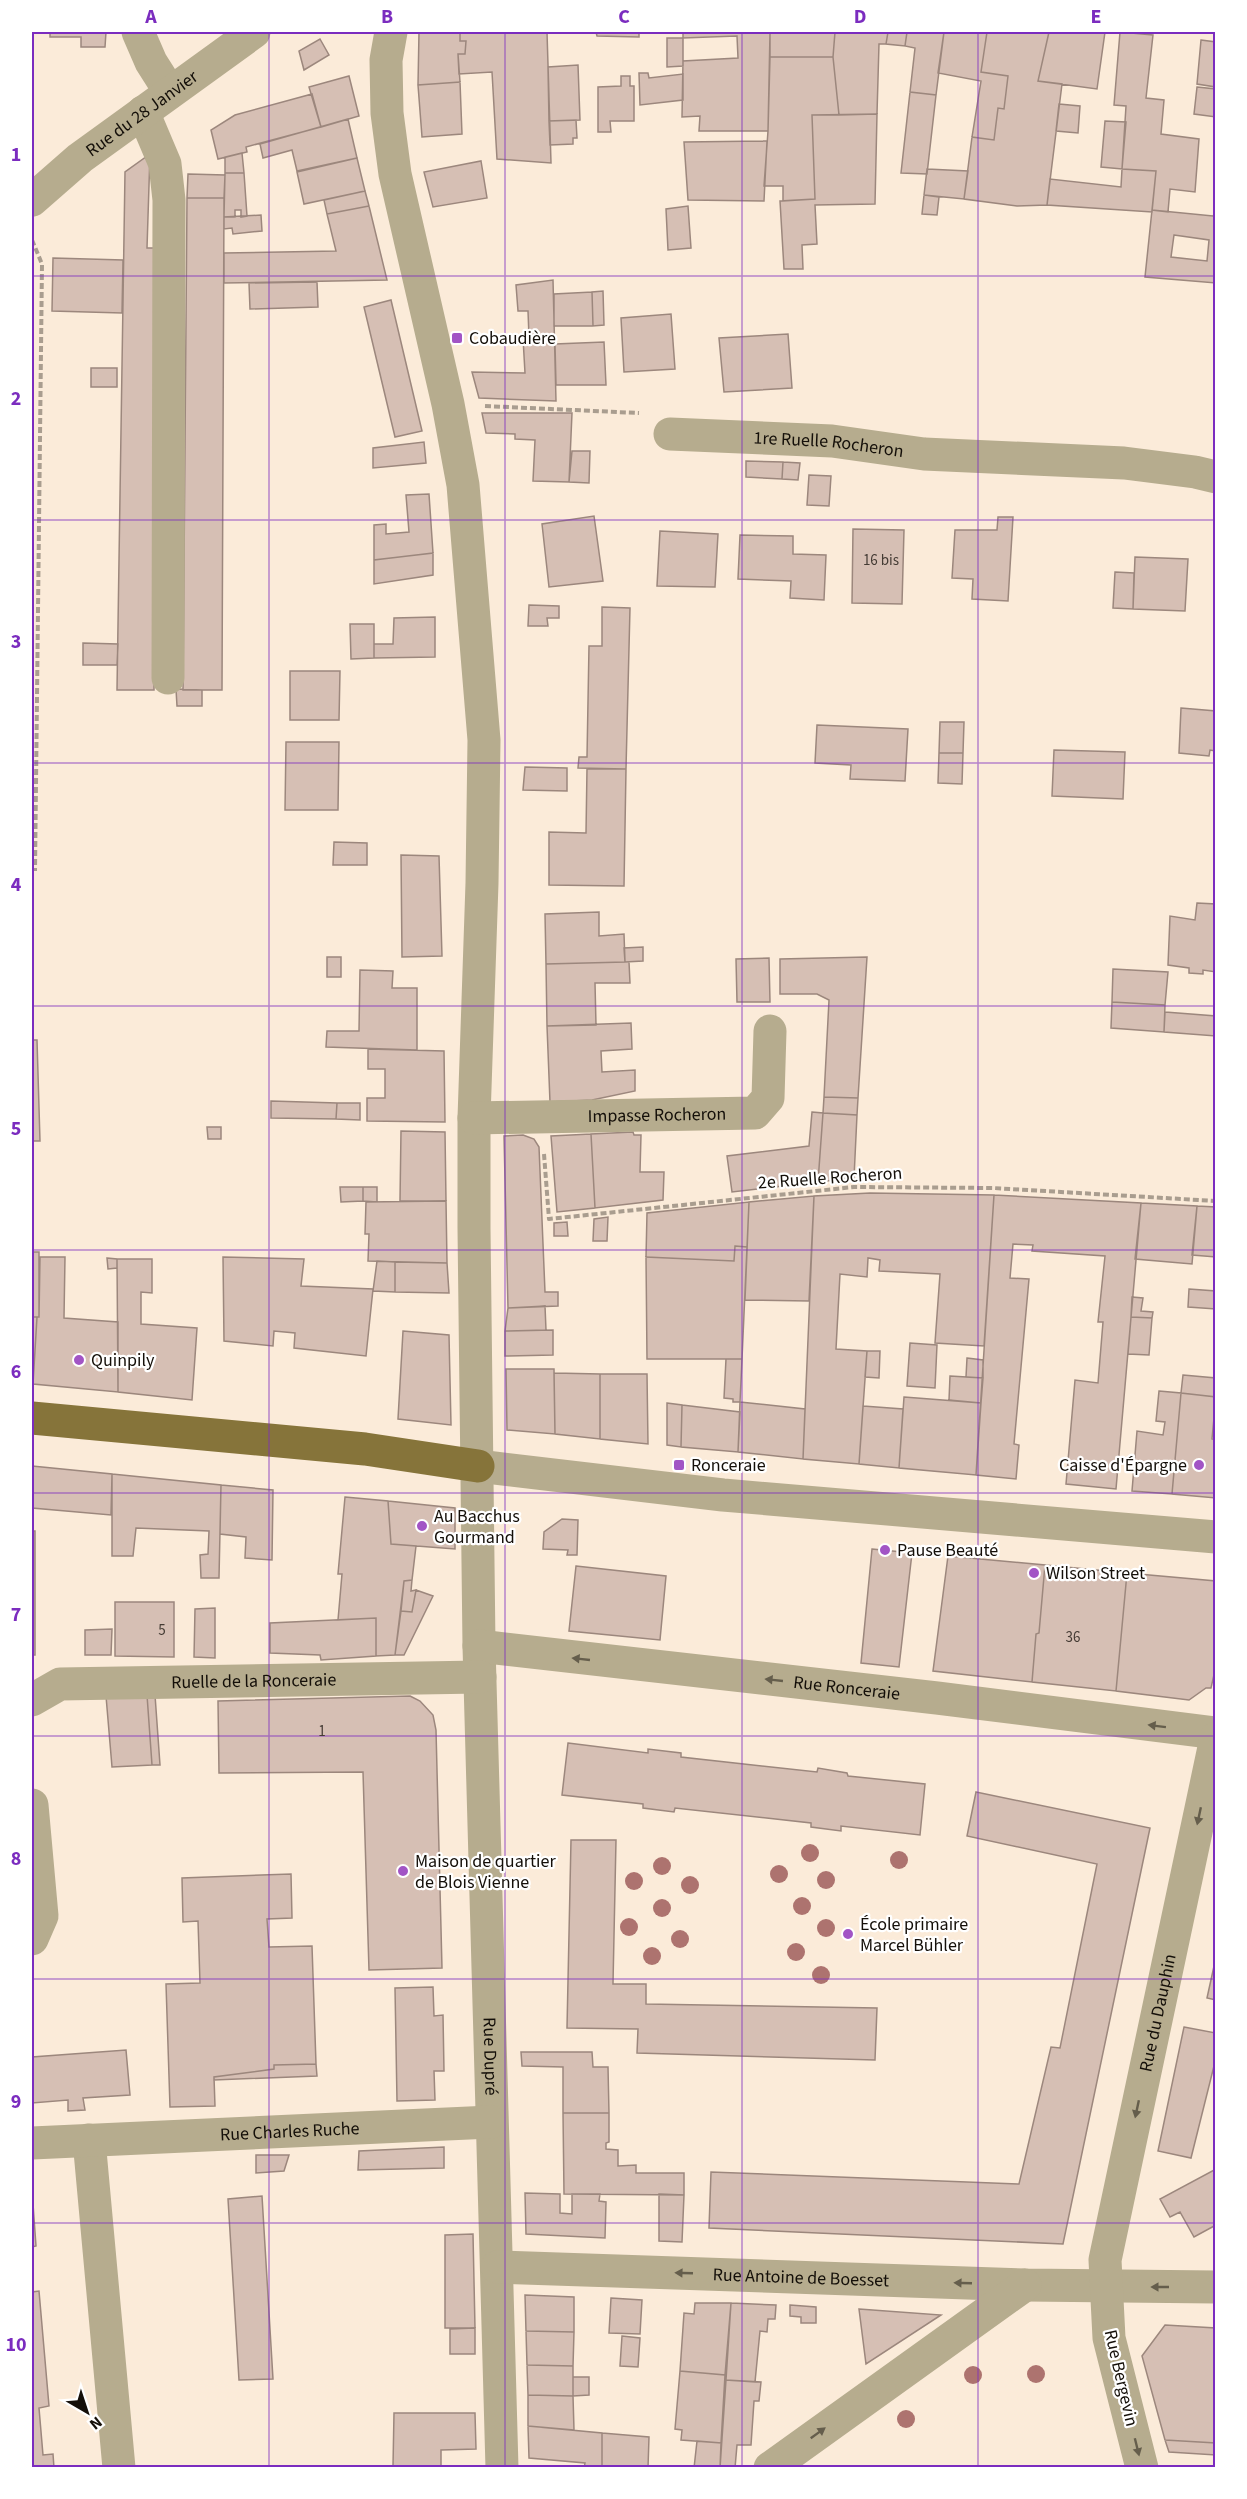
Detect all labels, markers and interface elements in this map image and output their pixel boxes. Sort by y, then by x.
text: A [144,3,157,31]
text: B [381,3,393,31]
text: C [618,3,630,31]
text: D [854,3,866,31]
text: E [1091,3,1101,31]
street label: Rue du 28 Janvier [80,64,204,162]
text: 1 [11,141,21,169]
place label: Cobaudière [469,326,556,351]
marker: Cobaudière [450,331,464,345]
text: 2 [11,385,21,413]
street label: 1re Ruelle Rocheron [753,425,905,463]
house number: 16 bis [863,550,899,571]
text: 3 [11,628,21,656]
text: 4 [11,871,22,899]
street label: Impasse Rocheron [587,1101,726,1128]
text: 5 [11,1115,21,1143]
street label: 2e Ruelle Rocheron [757,1160,903,1196]
place label: Quinpily [91,1348,155,1373]
marker: Quinpily [72,1353,86,1367]
text: 6 [11,1358,21,1386]
place label: Ronceraie [691,1453,766,1478]
place label: Caisse d'Épargne [1059,1453,1187,1478]
marker: Ronceraie [672,1458,686,1472]
marker: Caisse d'Épargne [1192,1458,1206,1472]
place label: Au Bacchus Gourmand [434,1504,520,1550]
marker: Au Bacchus Gourmand [415,1519,429,1533]
place label: Pause Beauté [897,1538,998,1563]
marker: Pause Beauté [878,1543,892,1557]
place label: Wilson Street [1046,1561,1145,1586]
marker: Wilson Street [1027,1566,1041,1580]
text: 7 [11,1601,21,1629]
house number: 5 [158,1620,166,1641]
house number: 36 [1066,1627,1080,1648]
one-way arrow [571,1654,590,1663]
street label: Ruelle de la Ronceraie [171,1667,337,1695]
street label: Rue Ronceraie [792,1669,901,1706]
one-way arrow [765,1675,784,1685]
house number: 1 [318,1721,326,1742]
one-way arrow [1148,1721,1167,1731]
one-way arrow [1194,1807,1203,1826]
text: 8 [11,1845,21,1873]
place label: Maison de quartier de Blois Vienne [415,1849,556,1895]
marker: Maison de quartier de Blois Vienne [396,1864,410,1878]
place label: École primaire Marcel Bühler [860,1912,968,1958]
marker: École primaire Marcel Bühler [841,1927,855,1941]
street label: Rue du Dauphin [1133,1951,1182,2074]
street label: Rue Dupré [477,2017,504,2096]
text: 9 [11,2088,21,2116]
one-way arrow [1131,2100,1141,2119]
street label: Rue Charles Ruche [219,2116,360,2147]
street label: Rue Antoine de Boesset [712,2262,889,2293]
one-way arrow [674,2268,693,2278]
one-way arrow [953,2278,972,2287]
one-way arrow [1151,2282,1170,2292]
street label: Rue Bergevin [1098,2327,1144,2429]
text: 10 [5,2331,27,2359]
north arrow [57,2382,117,2442]
text: N [85,2411,107,2435]
one-way arrow [810,2428,825,2440]
one-way arrow [1133,2437,1143,2456]

